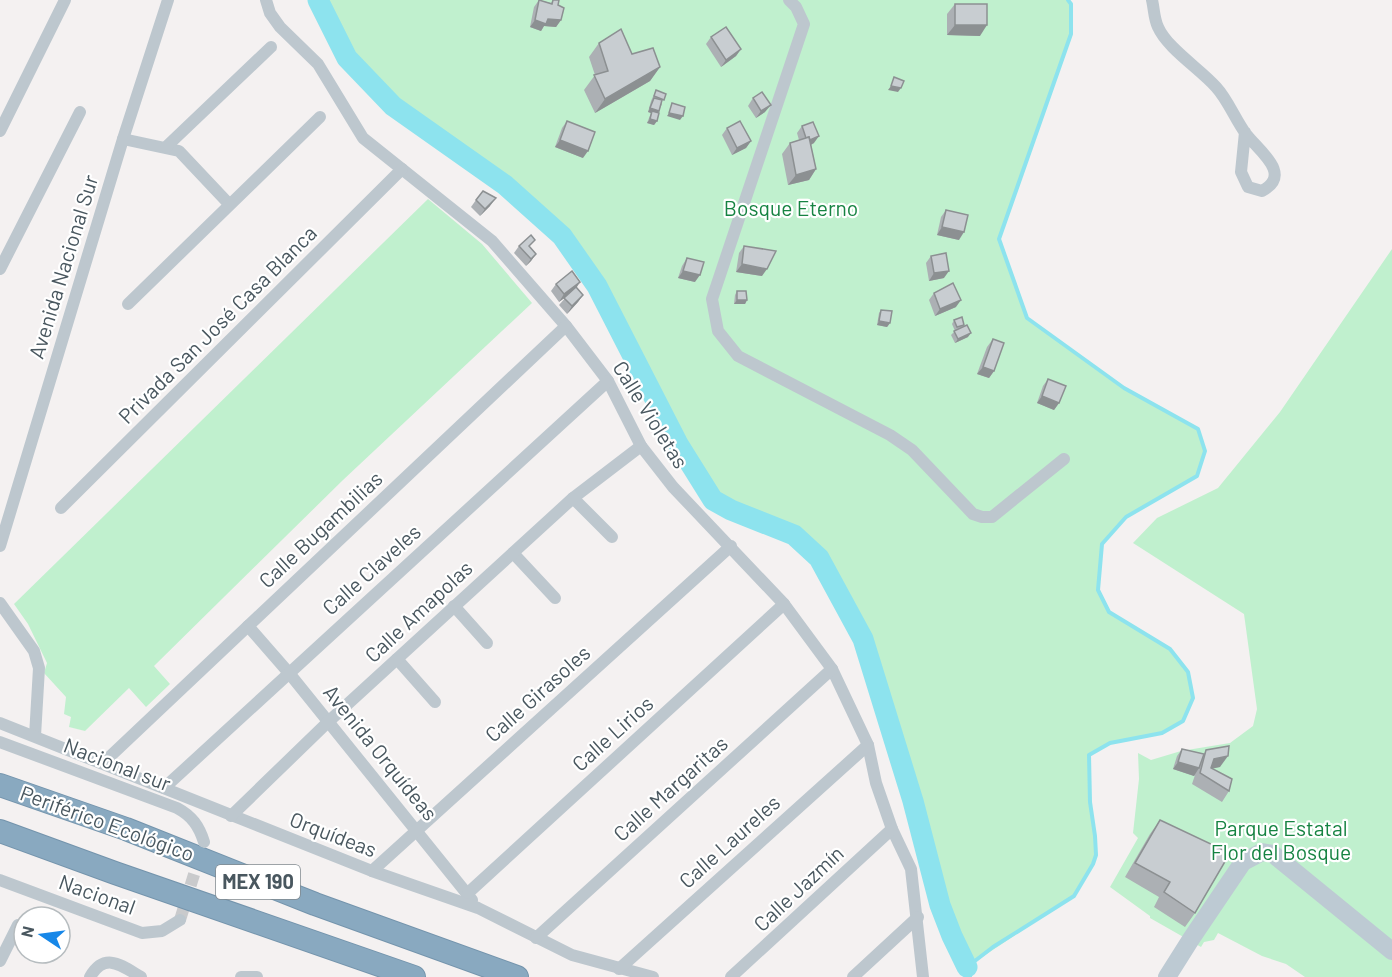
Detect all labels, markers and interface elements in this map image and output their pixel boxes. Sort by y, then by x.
street label: Avenida Nacional Sur [23,171,103,362]
park label: Bosque Eterno [724,195,858,220]
street label: Privada San José Casa Blanca [113,220,321,428]
street label: Calle Violetas [608,356,694,473]
street label: Calle Bugambilias [253,465,387,592]
street label: Calle Claveles [317,518,425,619]
street label: Calle Amapolas [359,555,477,667]
street label: Calle Girasoles [479,639,595,746]
street label: Avenida Orquídeas [319,679,443,825]
street label: Calle Lirios [566,690,658,776]
street label: Calle Margaritas [608,730,732,846]
street label: Nacional sur [60,732,175,796]
street label: Periférico Ecológico [17,779,198,866]
street label: Calle Laureles [673,789,785,893]
street label: Orquídeas [287,806,381,862]
park label: Parque Estatal Flor del Bosque [1211,815,1351,864]
street label: Calle Jazmín [748,840,848,936]
road number: MEX 190 [216,865,300,899]
street label: Nacional [56,868,139,919]
north arrow [12,905,72,965]
text: N [16,924,37,939]

